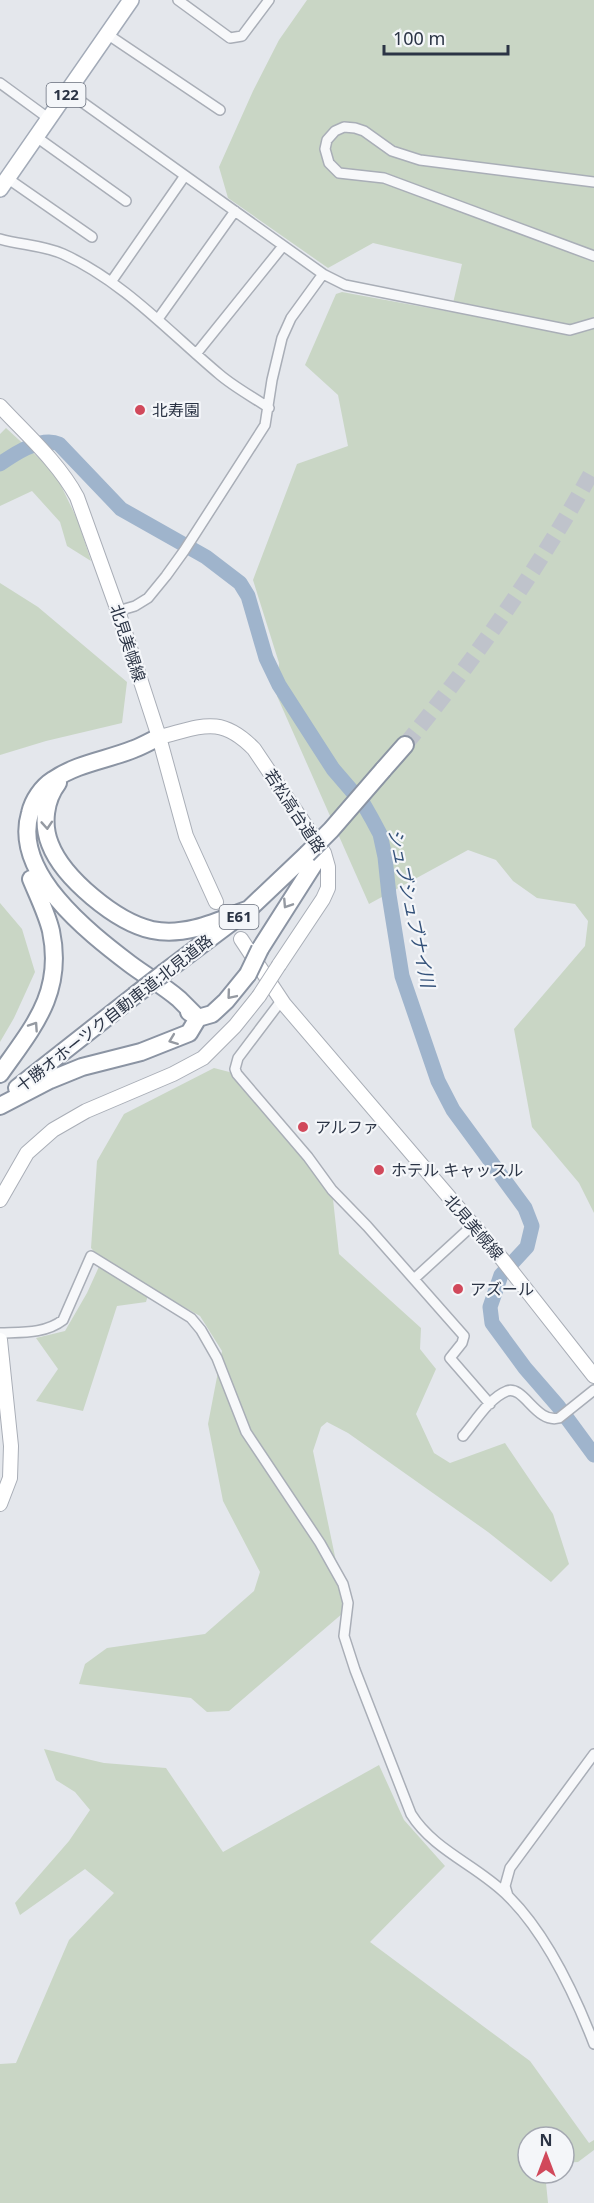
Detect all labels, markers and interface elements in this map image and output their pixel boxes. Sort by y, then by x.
scale bar [384,18,508,56]
text: 100 m [393,26,445,50]
road number: 122 [46,83,86,107]
place label: 北寿園 [152,399,200,421]
marker: 北寿園 [133,403,147,417]
street label: 北見美幌線 [105,602,151,684]
street label: 若松高台道路 [260,765,330,857]
one-way arrow [40,821,53,830]
water label: シュブシュブナイ川 [383,826,441,991]
one-way arrow [283,897,294,908]
road number: E61 [220,905,258,929]
street label: 十勝オホーツク自動車道;北見道路 [11,929,217,1097]
one-way arrow [227,988,238,999]
one-way arrow [26,1022,37,1033]
one-way arrow [168,1032,179,1045]
place label: アルファ [315,1116,379,1138]
marker: アルファ [296,1120,310,1134]
place label: ホテル キャッスル [391,1159,523,1181]
marker: ホテル キャッスル [372,1163,386,1177]
street label: 北見美幌線 [439,1190,509,1264]
place label: アズール [470,1278,534,1300]
marker: アズール [451,1282,465,1296]
north arrow [516,2125,576,2185]
text: N [539,2129,553,2151]

